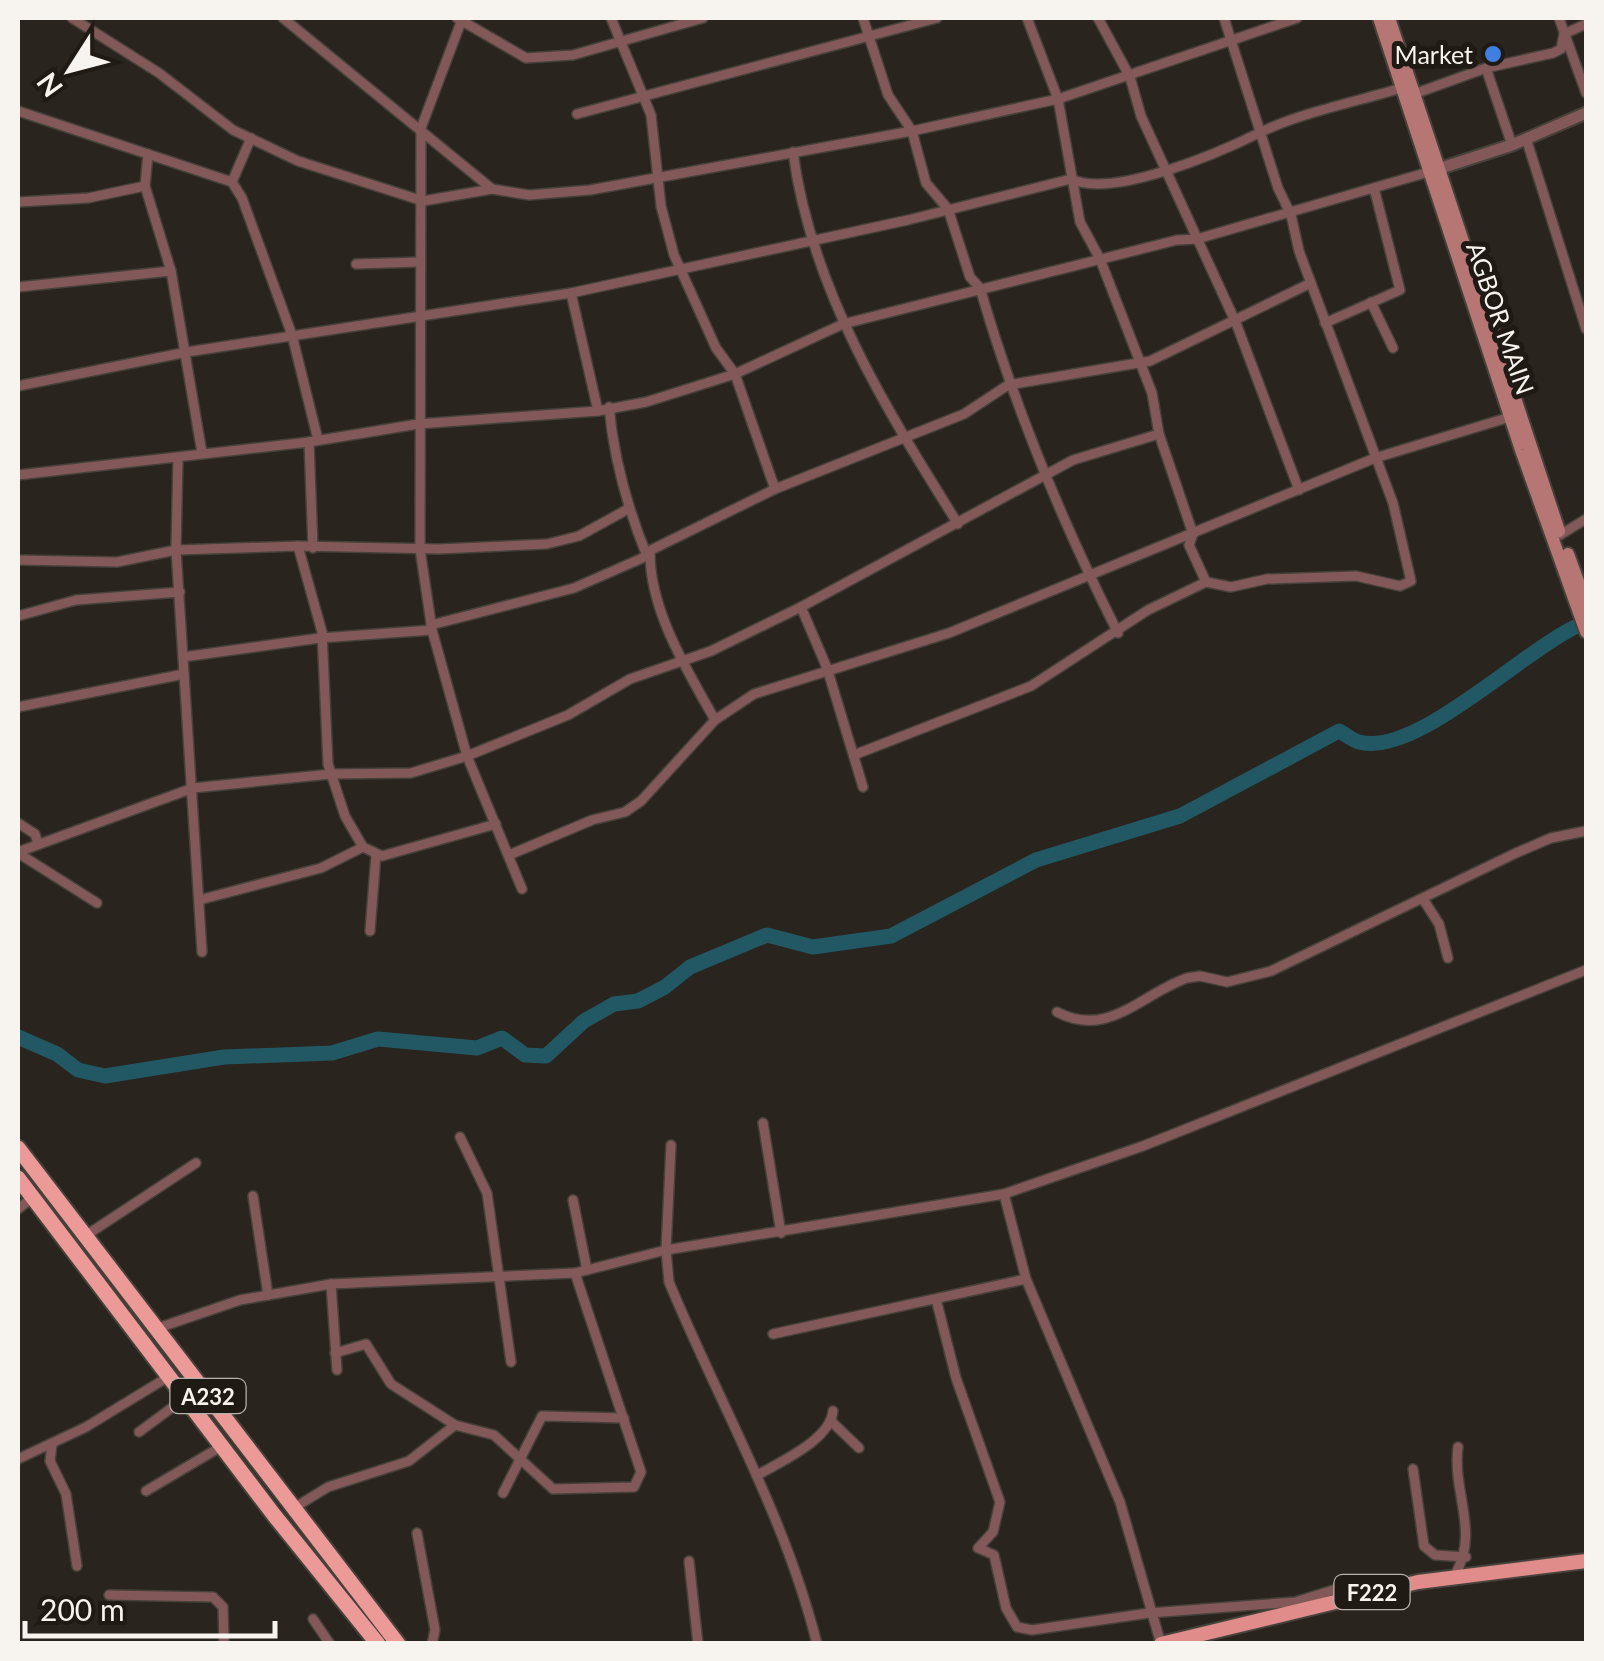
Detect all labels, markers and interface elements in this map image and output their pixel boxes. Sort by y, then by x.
north arrow [20,20,120,120]
place label: Market [1395,39,1473,69]
marker: Market [1482,43,1504,65]
text: N [29,67,69,104]
street label: AGBOR MAIN [1461,238,1541,398]
road number: A232 [170,1379,246,1413]
road number: F222 [1334,1575,1410,1609]
scale bar [25,1576,275,1638]
text: 200 m [40,1591,125,1627]

